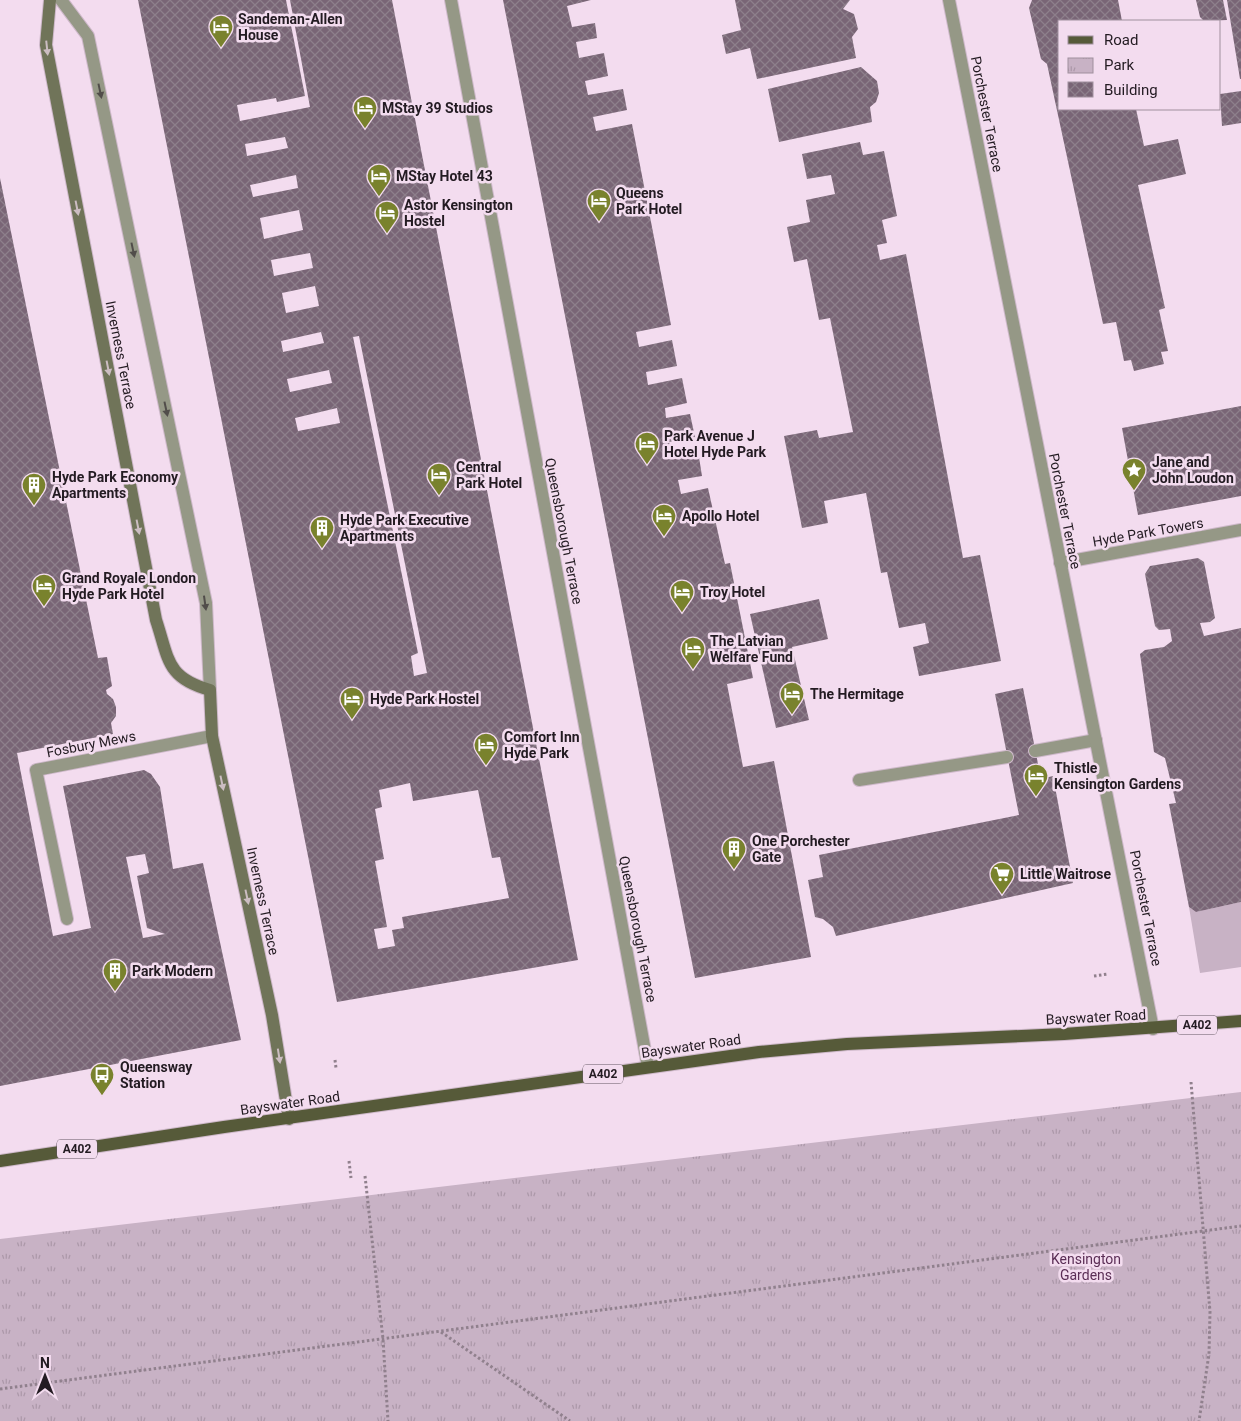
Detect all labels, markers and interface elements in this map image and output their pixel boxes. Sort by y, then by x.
place label: Sandeman-Allen House [238,11,343,43]
hotel icon: Sandeman-Allen House [208,14,234,48]
legend [1058,20,1221,110]
text: Road [1104,31,1138,49]
one-way arrow [43,41,51,57]
street label: Porchester Terrace [968,55,1006,173]
text: Park [1104,56,1135,74]
text: Building [1104,81,1158,99]
one-way arrow [96,83,104,99]
hotel icon: MStay 39 Studios [352,95,378,129]
place label: MStay 39 Studios [382,100,493,116]
hotel icon: MStay Hotel 43 [366,163,392,197]
place label: MStay Hotel 43 [396,168,493,184]
place label: Queens Park Hotel [616,185,682,217]
hotel icon: Queens Park Hotel [586,188,612,222]
place label: Astor Kensington Hostel [404,197,513,229]
one-way arrow [73,200,81,216]
hotel icon: Astor Kensington Hostel [374,200,400,234]
one-way arrow [129,242,137,258]
street label: Inverness Terrace [103,300,139,410]
one-way arrow [104,360,112,376]
one-way arrow [162,402,170,418]
place label: Park Avenue J Hotel Hyde Park [664,428,767,460]
hotel icon: Park Avenue J Hotel Hyde Park [634,431,660,465]
street label: Porchester Terrace [1046,452,1084,570]
place label: Jane and John Loudon [1152,454,1234,486]
street label: Queensborough Terrace [542,456,586,606]
place icon: Jane and John Loudon [1121,457,1147,491]
place label: Central Park Hotel [456,459,522,491]
hotel icon: Central Park Hotel [426,462,452,496]
place label: Hyde Park Economy Apartments [52,469,179,501]
building icon: Hyde Park Economy Apartments [21,472,47,506]
hotel icon: Apollo Hotel [651,503,677,537]
place label: Apollo Hotel [682,508,760,524]
place label: Hyde Park Executive Apartments [340,512,469,544]
street label: Hyde Park Towers [1091,514,1205,550]
building icon: Hyde Park Executive Apartments [309,515,335,549]
one-way arrow [135,520,143,536]
place label: Grand Royale London Hyde Park Hotel [62,570,196,602]
hotel icon: Grand Royale London Hyde Park Hotel [31,573,57,607]
hotel icon: Troy Hotel [669,579,695,613]
place label: Troy Hotel [700,584,765,600]
one-way arrow [201,595,209,611]
place label: The Latvian Welfare Fund [710,633,793,665]
hotel icon: The Latvian Welfare Fund [680,636,706,670]
hotel icon: The Hermitage [779,681,805,715]
hotel icon: Hyde Park Hostel [339,686,365,720]
place label: The Hermitage [810,686,904,702]
place label: Hyde Park Hostel [370,691,479,707]
street label: Fosbury Mews [45,727,137,761]
place label: Comfort Inn Hyde Park [504,729,580,761]
hotel icon: Comfort Inn Hyde Park [473,732,499,766]
place label: Thistle Kensington Gardens [1054,760,1181,792]
hotel icon: Thistle Kensington Gardens [1023,763,1049,797]
one-way arrow [219,776,227,792]
place label: One Porchester Gate [752,833,850,865]
building icon: One Porchester Gate [721,836,747,870]
street label: Inverness Terrace [244,846,282,956]
street label: Porchester Terrace [1127,849,1165,967]
street label: Queensborough Terrace [616,854,660,1004]
supermarket icon: Little Waitrose [989,861,1015,895]
place label: Little Waitrose [1020,866,1111,882]
one-way arrow [243,890,251,906]
building icon: Park Modern [102,958,128,992]
place label: Park Modern [132,963,213,979]
street label: Bayswater Road [1045,1006,1147,1028]
road number: A402 [1177,1016,1217,1034]
street label: Bayswater Road [640,1031,742,1061]
one-way arrow [275,1049,283,1065]
place label: Queensway Station [120,1059,193,1091]
bus stop icon: Queensway Station [89,1062,115,1096]
road number: A402 [583,1064,623,1084]
street label: Bayswater Road [239,1088,341,1118]
road number: A402 [57,1140,97,1158]
park label: Kensington Gardens [1051,1251,1121,1283]
north arrow [20,1351,70,1401]
text: N [40,1355,50,1371]

